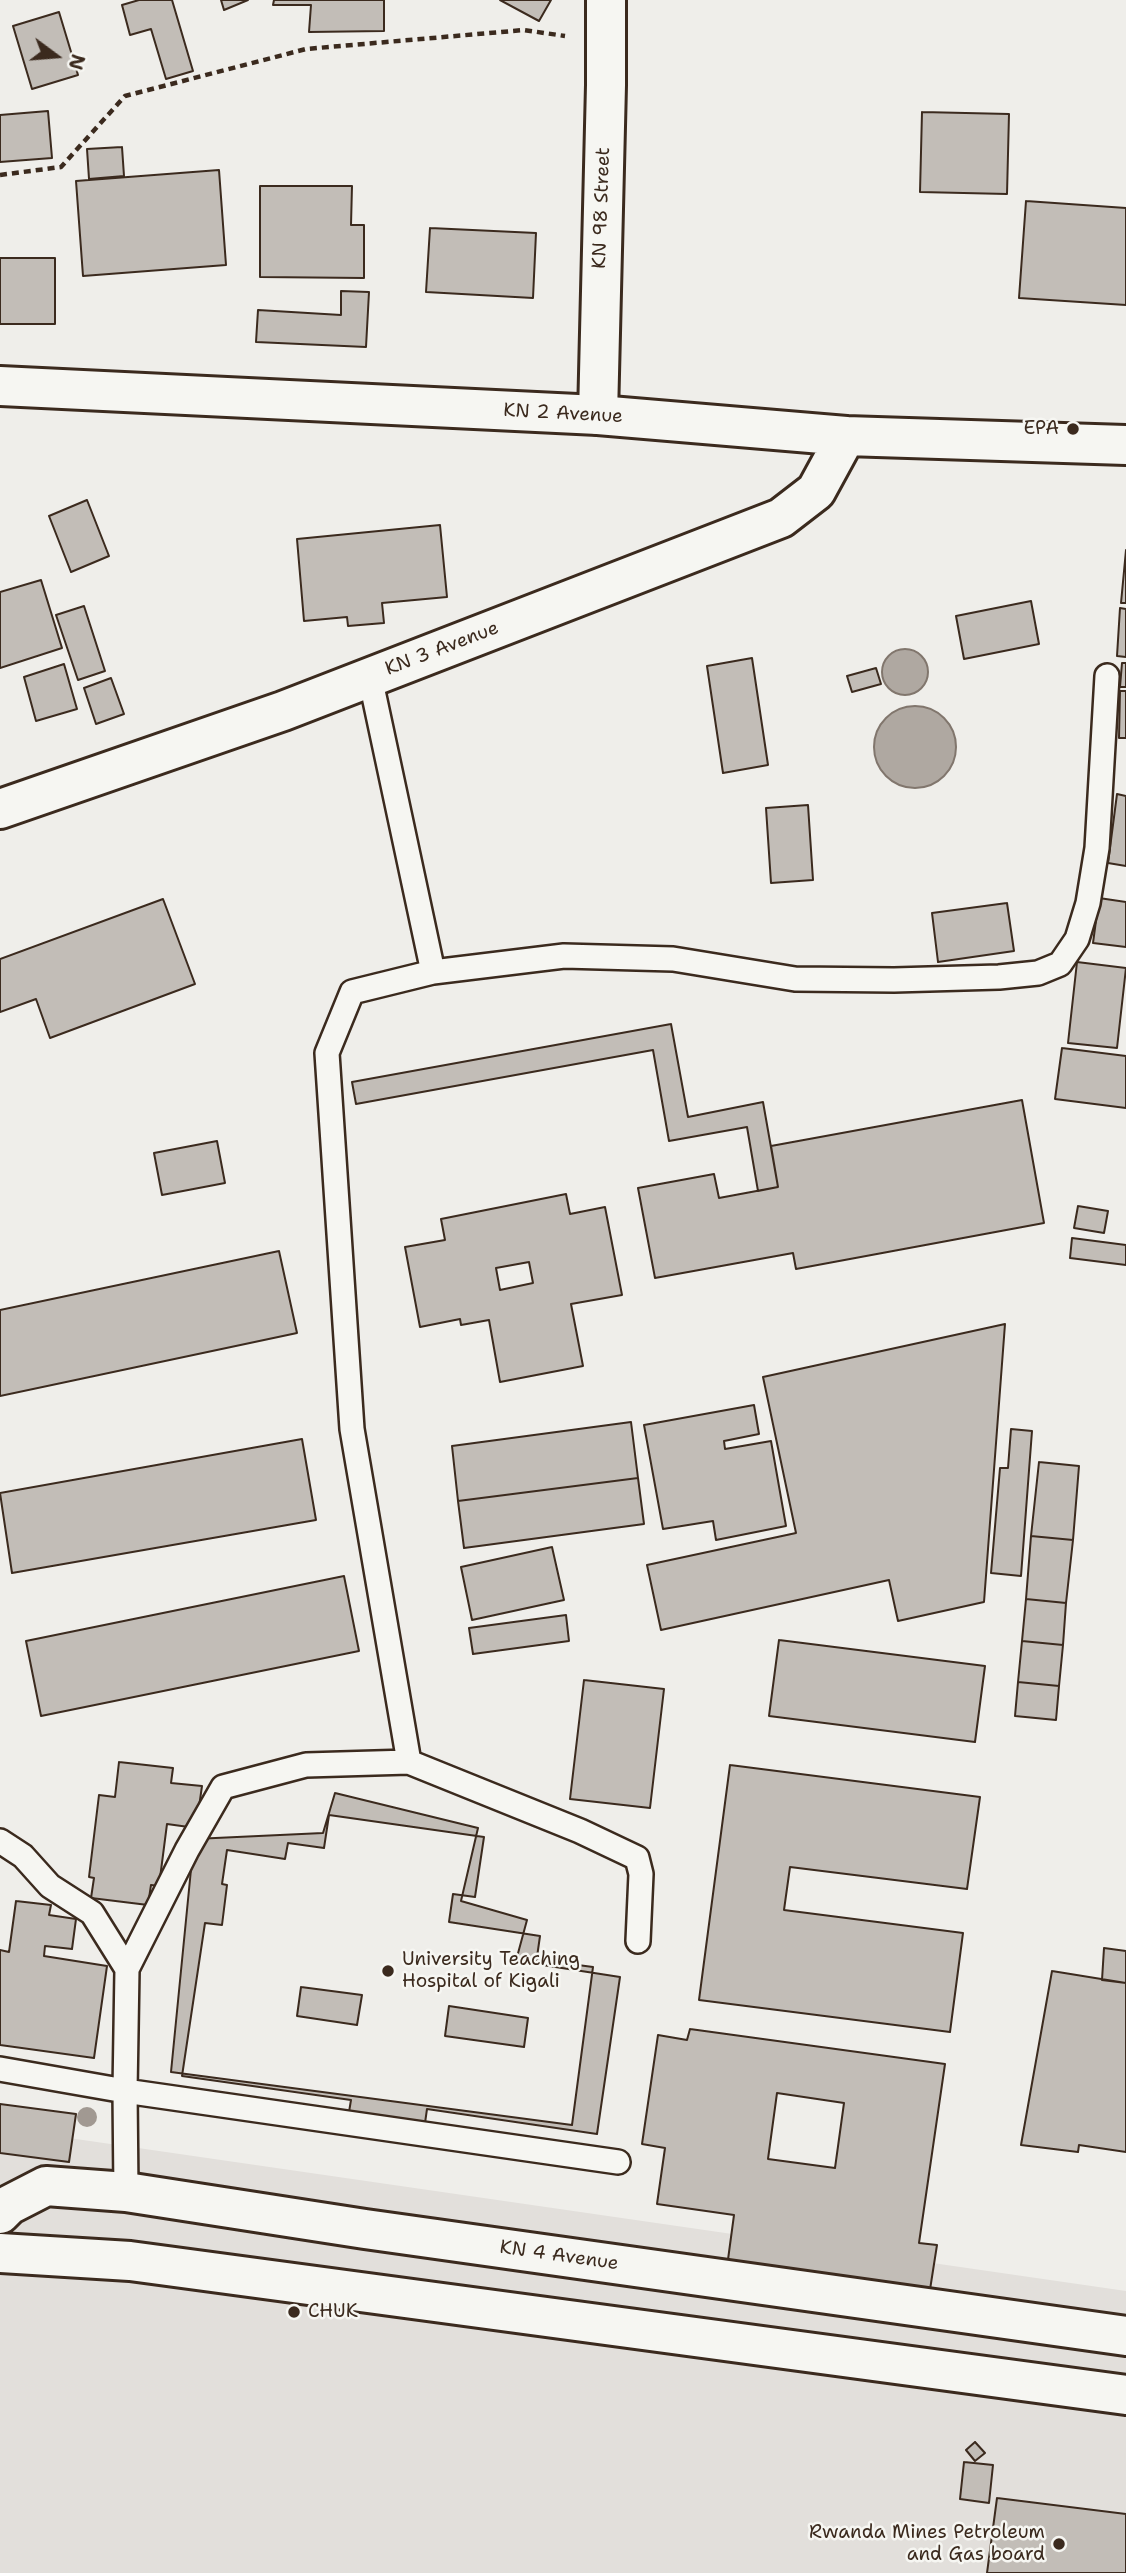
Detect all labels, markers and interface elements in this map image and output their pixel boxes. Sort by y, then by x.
north arrow [21,21,91,91]
text: N [63,51,91,73]
street label: KN 98 Street [588,147,616,269]
street label: KN 2 Avenue [503,399,623,429]
place label: EPA [1024,418,1059,440]
marker: EPA [1065,421,1081,437]
street label: KN 3 Avenue [382,617,502,681]
place label: University Teaching Hospital of Kigali [402,1949,580,1993]
marker: University Teaching Hospital of Kigali [380,1963,396,1979]
street label: KN 4 Avenue [498,2236,620,2276]
place label: CHUK [308,2301,358,2323]
marker: CHUK [286,2304,302,2320]
place label: Rwanda Mines Petroleum and Gas board [809,2522,1045,2566]
marker: Rwanda Mines Petroleum and Gas board [1051,2536,1067,2552]

